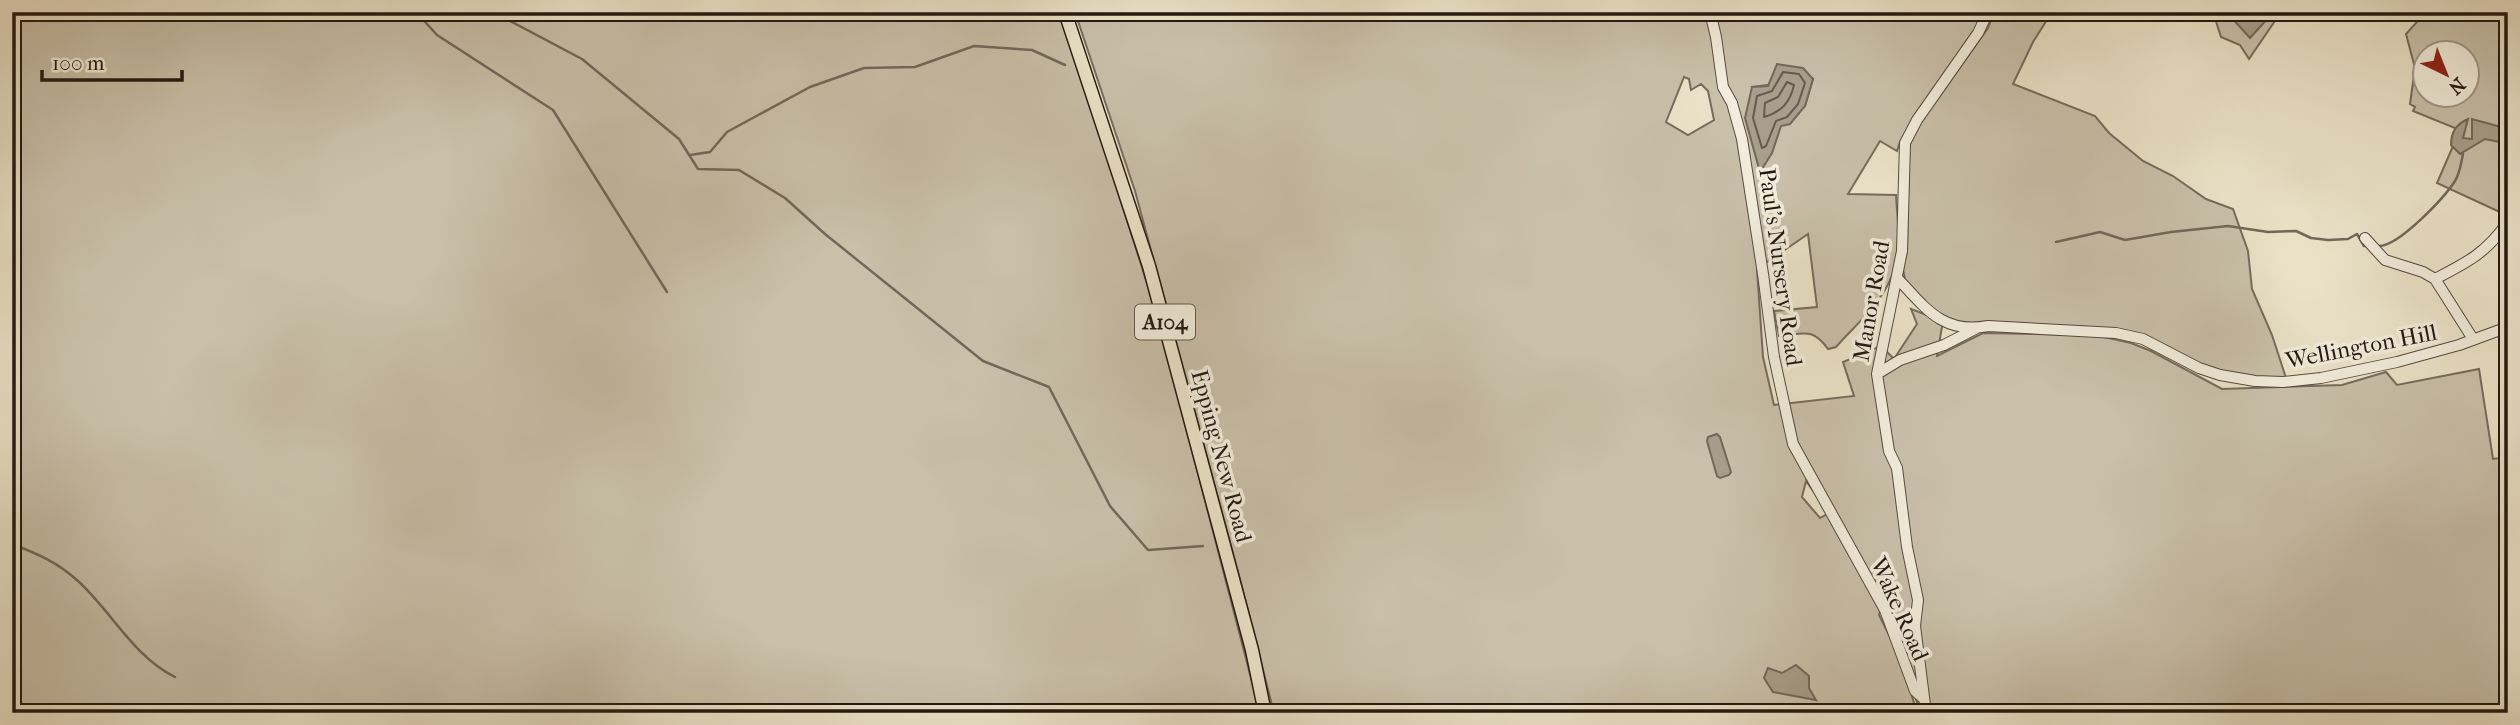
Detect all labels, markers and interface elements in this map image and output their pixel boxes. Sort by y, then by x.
scale bar [42,38,182,82]
north arrow [2412,38,2482,108]
text: 100 m [52,51,105,75]
text: N [2444,73,2470,99]
street label: Paul's Nursery Road [1753,166,1808,368]
street label: Manor Road [1848,238,1895,364]
road number: A104 [1135,304,1195,340]
street label: Wellington Hill [2282,318,2440,375]
street label: Epping New Road [1185,367,1258,546]
street label: Wake Road [1864,552,1935,666]

